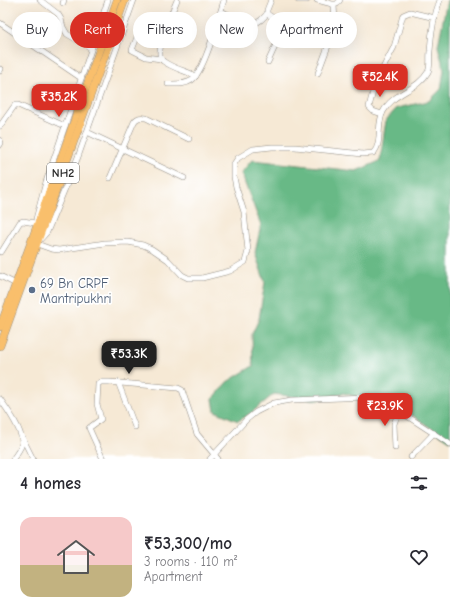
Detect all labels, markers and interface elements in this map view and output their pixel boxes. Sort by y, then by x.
chip: Buy [12,12,62,48]
chip: Rent [70,12,125,48]
chip: Filters [133,12,197,48]
chip: New [205,12,258,48]
chip: Apartment [266,12,357,48]
pin: ₹52.4K [347,64,413,98]
text: ₹52.4K [362,69,398,84]
pin: ₹35.2K [26,84,92,118]
text: ₹35.2K [41,89,77,104]
road number: NH2 [47,163,79,183]
place label: 69 Bn CRPF Mantripukhri [40,276,112,306]
marker: 69 Bn CRPF Mantripukhri [27,285,37,295]
pin: ₹53.3K [96,341,162,375]
text: ₹53.3K [111,346,147,361]
pin: ₹23.9K [352,393,418,427]
text: ₹23.9K [367,398,403,413]
icon: filters [408,472,430,494]
text: 4 homes [20,474,81,493]
icon: home [52,533,100,581]
text: ₹53,300/mo [144,534,232,553]
icon: heart [408,546,430,568]
text: 3 rooms · 110 m² [144,554,237,569]
text: Apartment [144,569,202,584]

